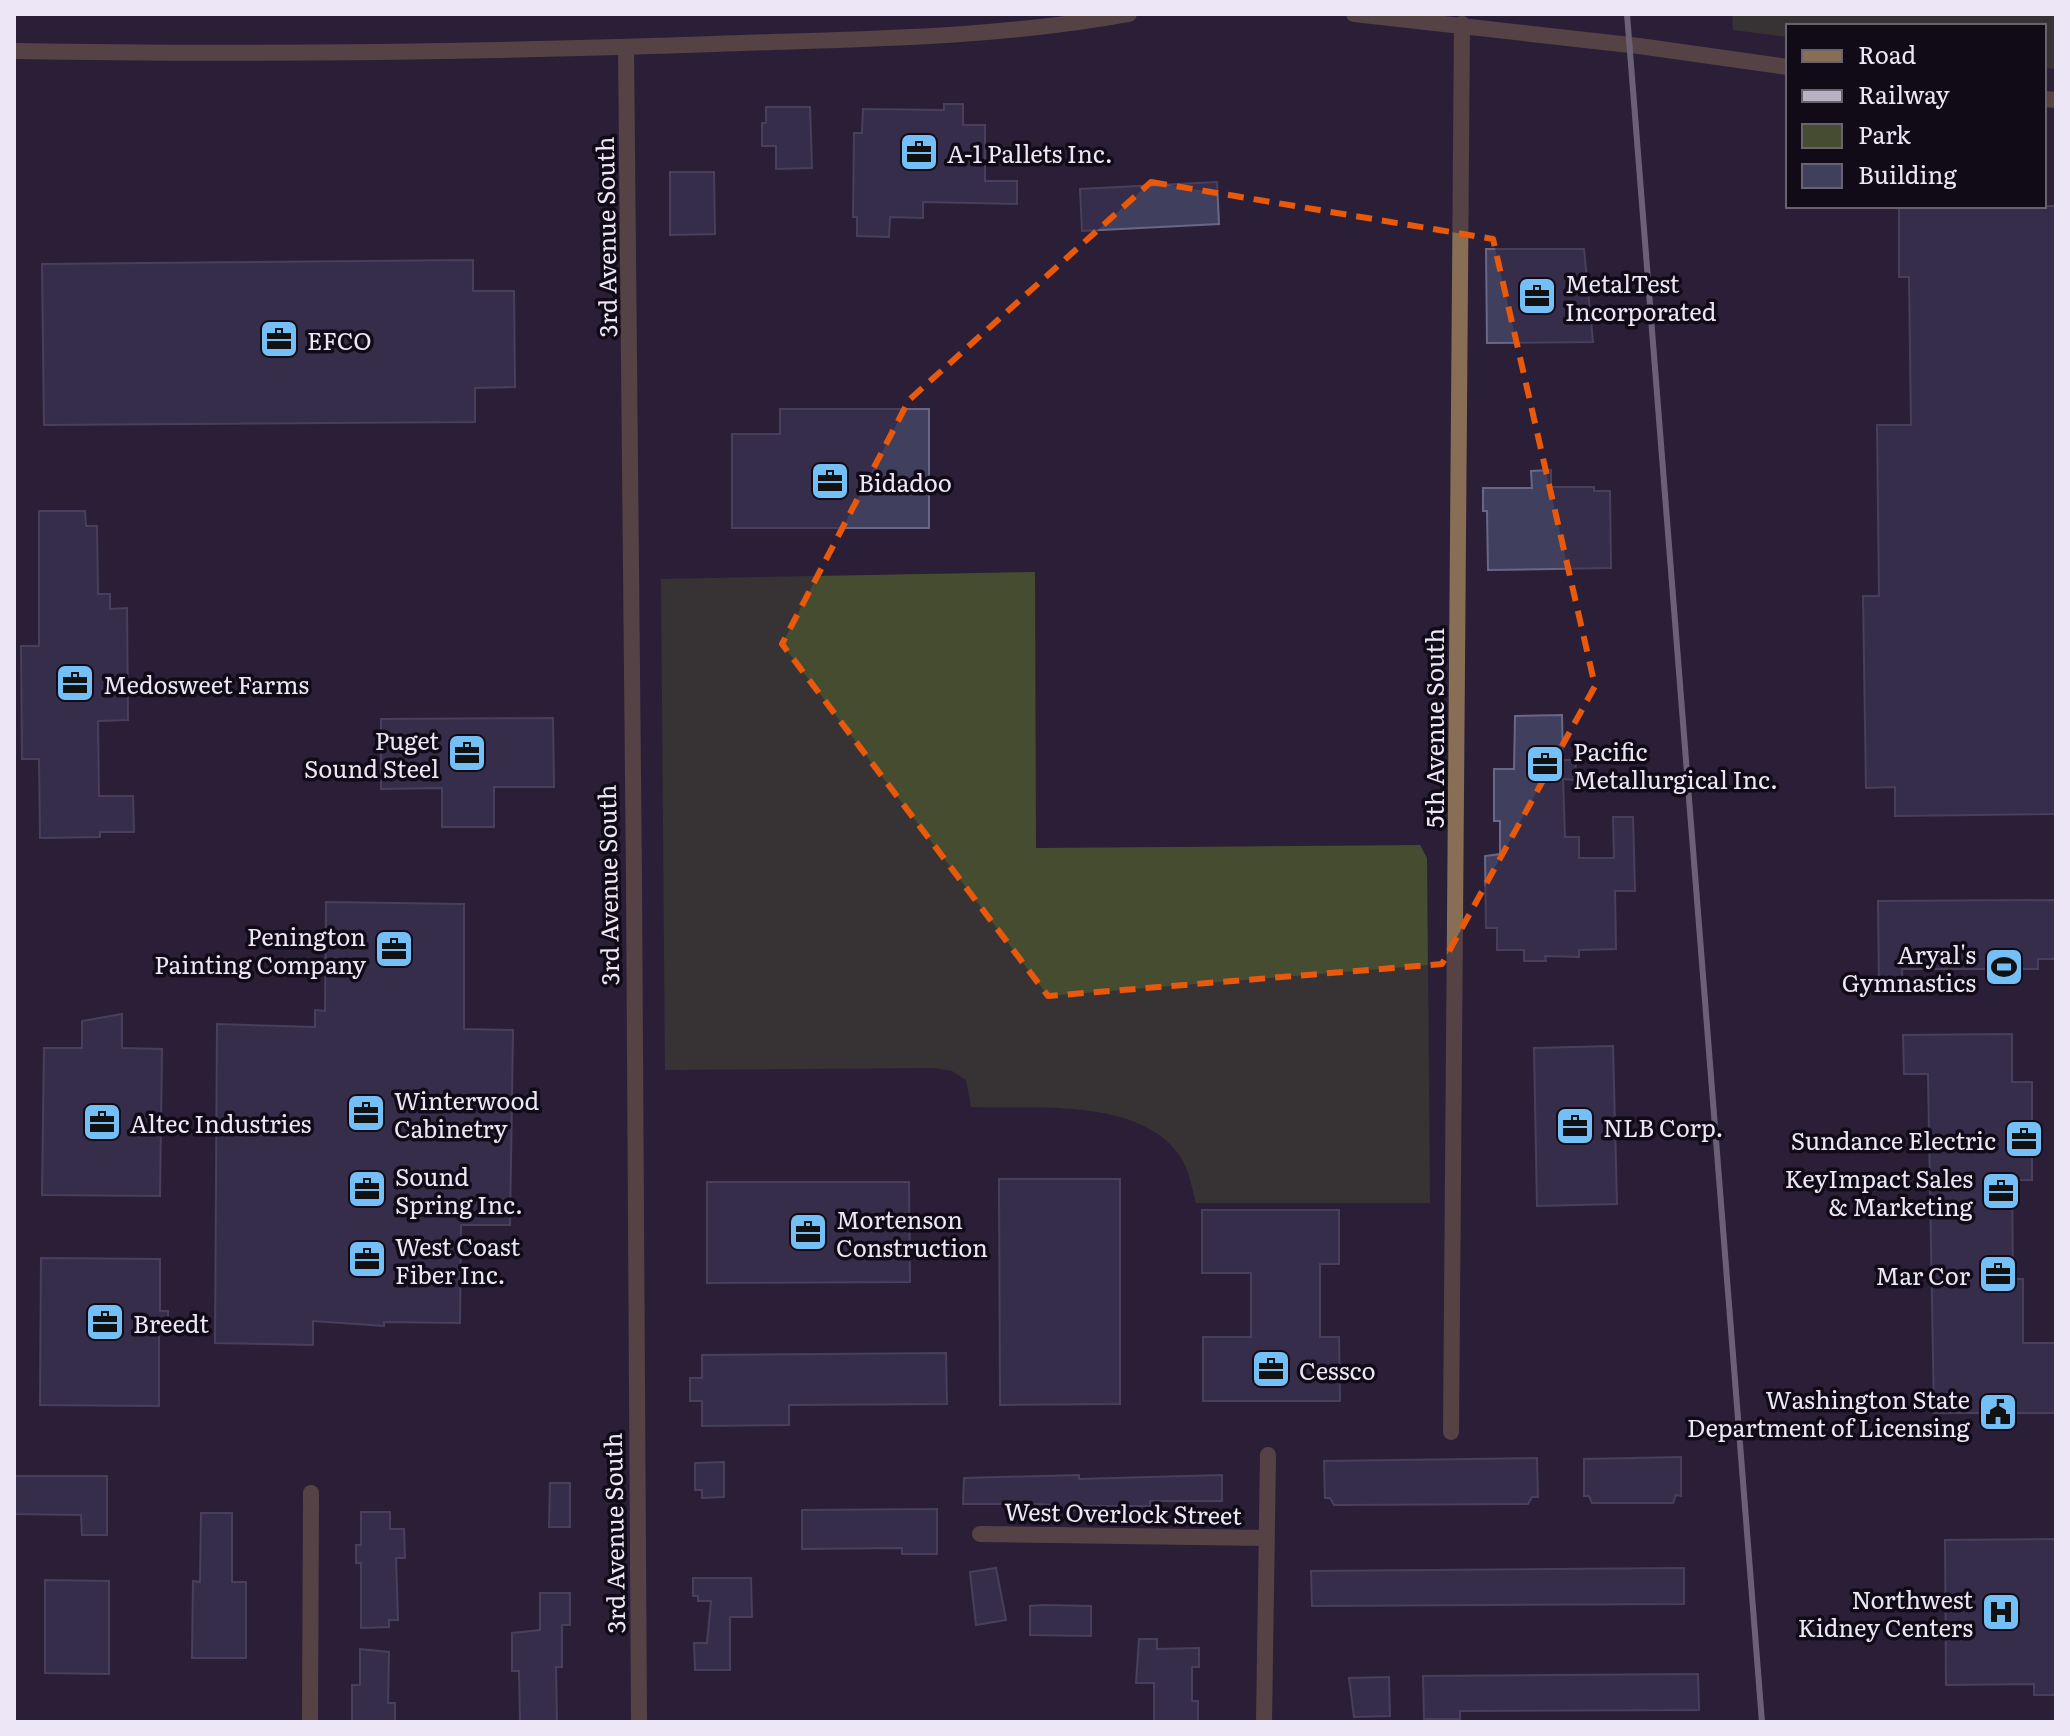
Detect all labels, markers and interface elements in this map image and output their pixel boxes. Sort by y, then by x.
legend [1786,24,2046,208]
text: Road [1858,36,1917,71]
text: Railway [1858,76,1950,111]
text: Park [1858,116,1911,151]
office icon: A-1 Pallets Inc. [898,131,940,173]
place label: A-1 Pallets Inc. [947,135,1113,170]
street label: 3rd Avenue South [586,136,624,338]
text: Building [1858,156,1957,191]
place label: MetalTest Incorporated [1565,265,1717,328]
office icon: MetalTest Incorporated [1516,275,1558,317]
office icon: EFCO [258,318,300,360]
place label: EFCO [307,322,372,357]
office icon: Bidadoo [809,460,851,502]
place label: Bidadoo [858,464,952,499]
street label: 5th Avenue South [1416,628,1451,828]
office icon: Medosweet Farms [54,662,96,704]
place label: Medosweet Farms [103,666,309,701]
place label: Puget Sound Steel [304,722,439,785]
office icon: Puget Sound Steel [446,732,488,774]
place label: Pacific Metallurgical Inc. [1573,733,1778,796]
office icon: Pacific Metallurgical Inc. [1524,743,1566,785]
street label: 3rd Avenue South [588,784,626,986]
place label: Penington Painting Company [154,918,366,981]
office icon: Penington Painting Company [373,928,415,970]
place label: Aryal's Gymnastics [1842,936,1976,999]
sports icon: Aryal's Gymnastics [1983,946,2025,988]
place label: Winterwood Cabinetry [394,1082,539,1145]
office icon: Winterwood Cabinetry [345,1092,387,1134]
office icon: Altec Industries [81,1101,123,1143]
place label: Altec Industries [130,1105,312,1140]
office icon: NLB Corp. [1554,1105,1596,1147]
place label: NLB Corp. [1603,1109,1723,1144]
office icon: Sundance Electric [2003,1118,2045,1160]
place label: Sundance Electric [1791,1122,1996,1157]
place label: Sound Spring Inc. [395,1158,523,1221]
place label: KeyImpact Sales & Marketing [1785,1160,1974,1223]
office icon: Sound Spring Inc. [346,1168,388,1210]
office icon: KeyImpact Sales & Marketing [1980,1170,2022,1212]
place label: Mortenson Construction [836,1201,988,1264]
office icon: Mortenson Construction [787,1211,829,1253]
place label: West Coast Fiber Inc. [395,1228,520,1291]
office icon: West Coast Fiber Inc. [346,1238,388,1280]
office icon: Mar Cor [1977,1253,2019,1295]
place label: Mar Cor [1876,1257,1971,1292]
office icon: Breedt [84,1301,126,1343]
place label: Breedt [133,1305,209,1340]
office icon: Cessco [1250,1348,1292,1390]
place label: Cessco [1299,1352,1376,1387]
place label: Washington State Department of Licensing [1687,1381,1971,1444]
public building icon: Washington State Department of Licensing [1977,1391,2019,1433]
street label: 3rd Avenue South [594,1432,632,1634]
street label: West Overlock Street [1004,1492,1242,1532]
place label: Northwest Kidney Centers [1798,1581,1973,1644]
hospital icon: Northwest Kidney Centers [1980,1591,2022,1633]

